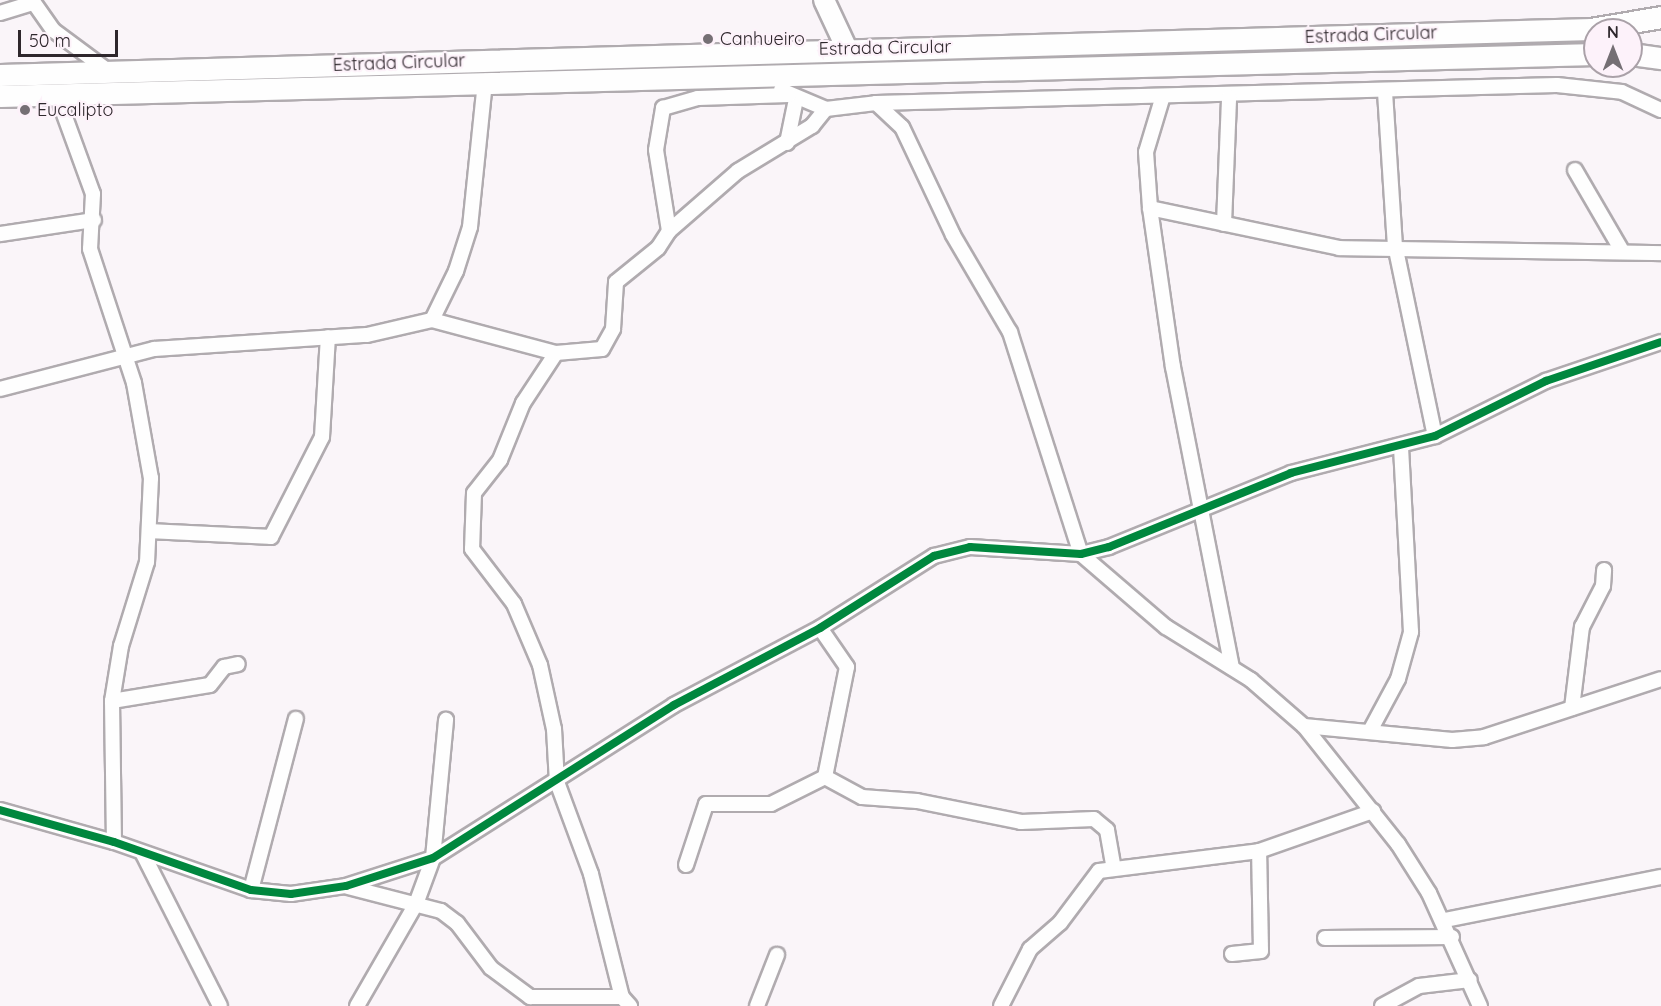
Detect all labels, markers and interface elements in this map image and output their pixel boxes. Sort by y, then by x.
scale bar [21,18,122,56]
north arrow [1583,18,1643,78]
street label: Estrada Circular [1304,22,1438,48]
text: N [1607,22,1619,42]
place label: Canhueiro [720,28,805,50]
text: 50 m [29,29,71,52]
marker: Canhueiro [701,32,715,46]
street label: Estrada Circular [818,36,952,60]
street label: Estrada Circular [332,50,466,76]
place label: Eucalipto [37,99,113,121]
marker: Eucalipto [18,103,32,117]

